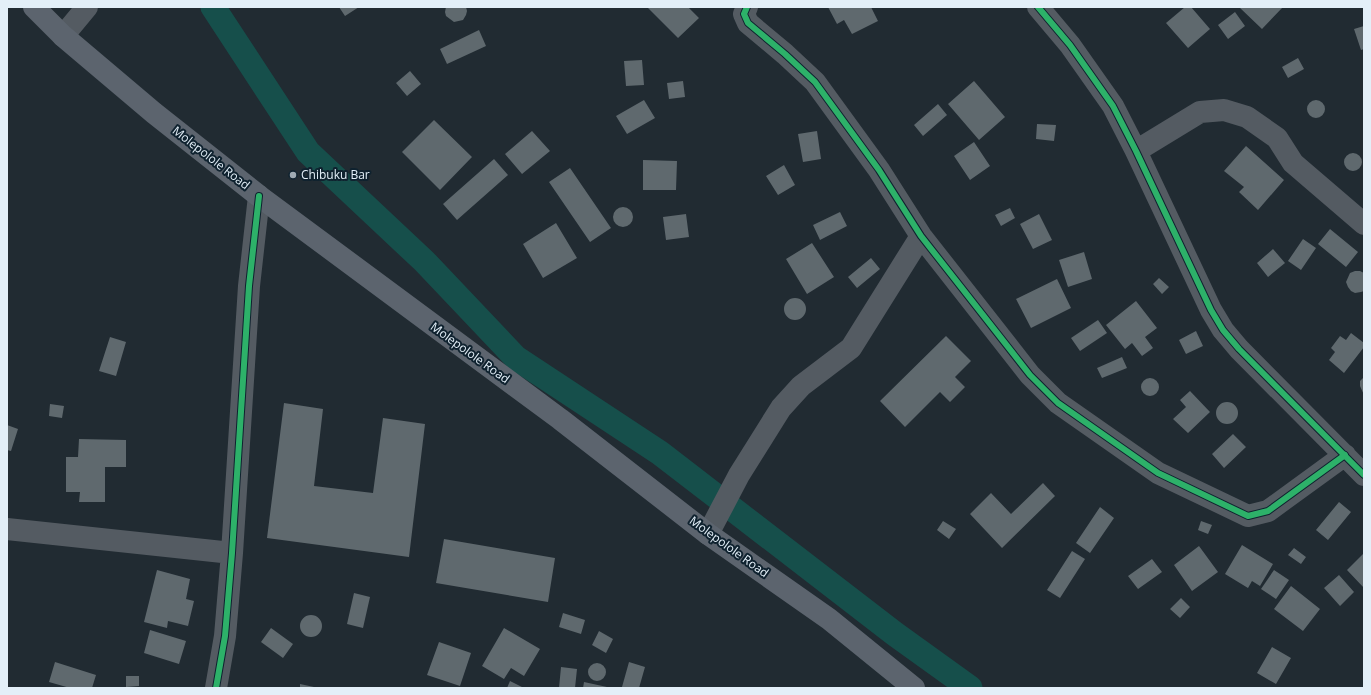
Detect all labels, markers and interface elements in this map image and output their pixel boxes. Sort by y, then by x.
street label: Molepolole Road [169,122,254,193]
place label: Chibuku Bar [301,166,370,183]
marker: Chibuku Bar [288,170,298,180]
street label: Molepolole Road [427,318,513,387]
street label: Molepolole Road [686,512,772,581]

